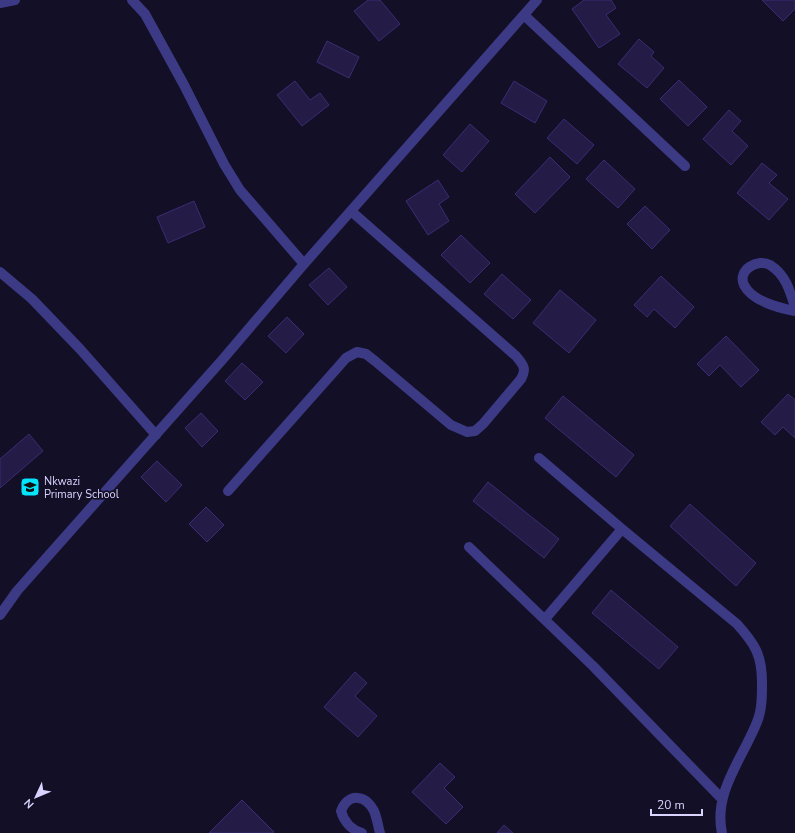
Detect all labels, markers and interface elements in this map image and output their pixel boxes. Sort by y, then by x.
place label: Nkwazi Primary School [44,474,120,502]
school or university icon: Nkwazi Primary School [19,476,41,498]
north arrow [16,777,56,817]
scale bar [651,791,702,817]
text: N [21,795,37,812]
text: 20 m [657,797,685,813]

